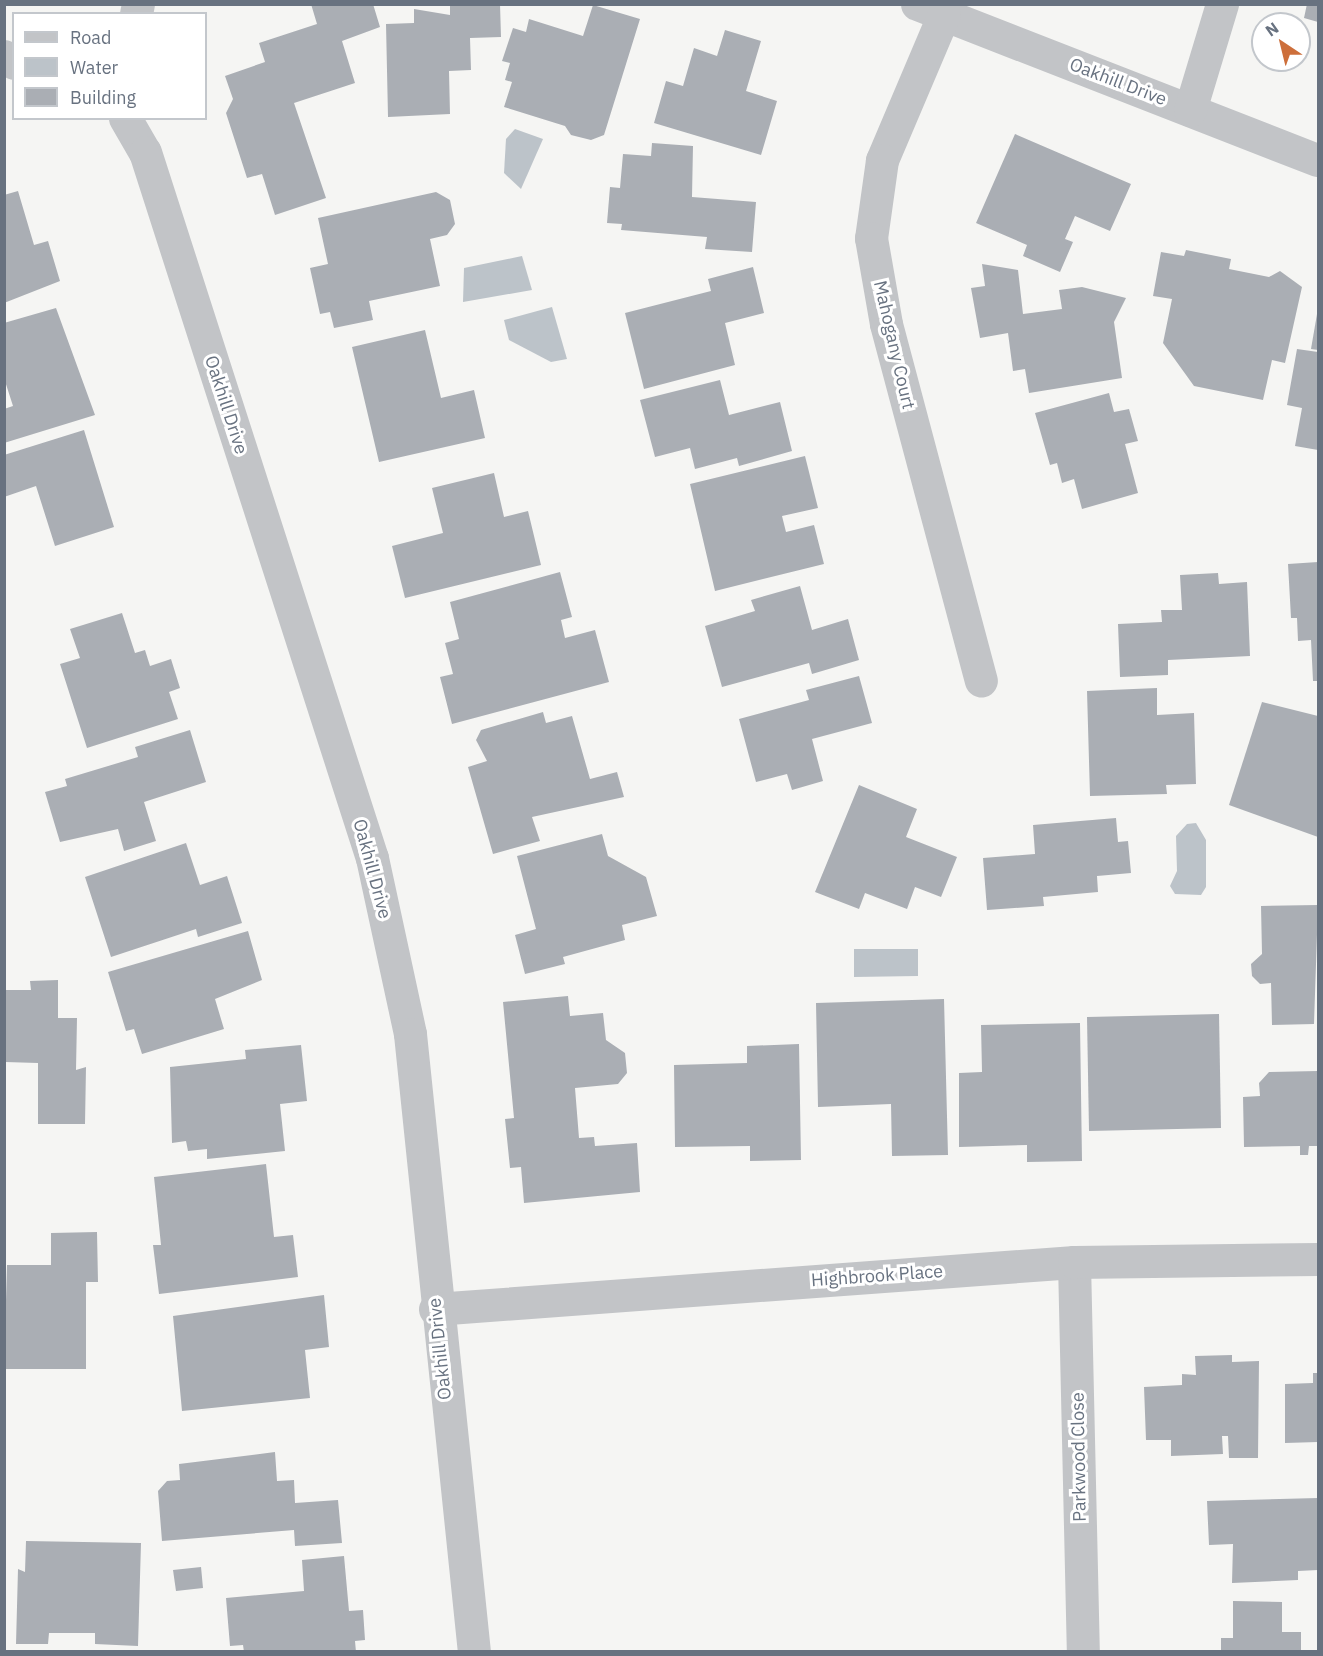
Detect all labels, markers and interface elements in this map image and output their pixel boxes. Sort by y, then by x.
legend [12,12,207,120]
north arrow [1251,12,1311,72]
text: N [1261,17,1282,40]
text: Road [70,26,111,49]
street label: Oakhill Drive [1066,54,1170,110]
text: Water [70,56,118,79]
text: Building [70,86,136,109]
street label: Mahogany Court [869,279,919,411]
street label: Oakhill Drive [200,353,252,457]
street label: Oakhill Drive [348,817,396,921]
street label: Highbrook Place [810,1261,944,1291]
street label: Oakhill Drive [424,1297,456,1401]
street label: Parkwood Close [1067,1392,1091,1522]

